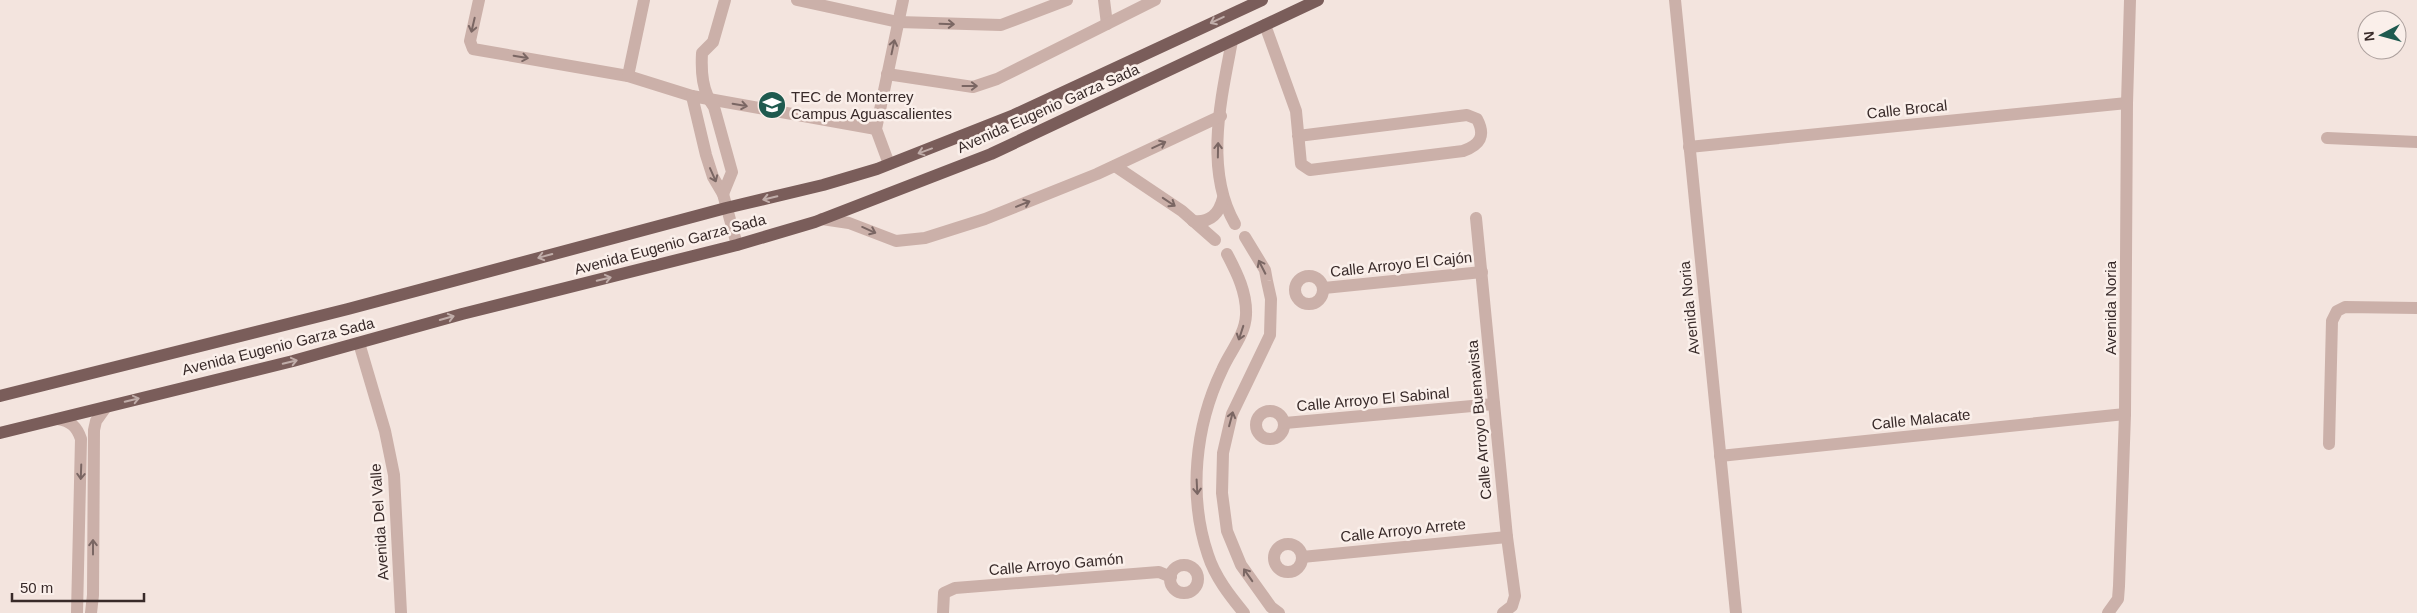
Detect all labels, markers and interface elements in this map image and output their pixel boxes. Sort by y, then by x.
north arrow [2357,10,2407,60]
one-way arrow [468,16,478,32]
one-way arrow [1210,16,1225,26]
one-way arrow [939,19,955,28]
text: N [2361,30,2378,42]
one-way arrow [889,40,898,56]
one-way arrow [512,53,528,63]
street label: Avenida Eugenio Garza Sada [954,60,1142,156]
one-way arrow [961,81,977,90]
place label: TEC de Monterrey Campus Aguascalientes [791,88,952,122]
school or university icon: TEC de Monterrey Campus Aguascalientes [757,90,787,120]
street label: Calle Brocal [1866,96,1948,122]
one-way arrow [732,101,748,111]
one-way arrow [1152,140,1167,150]
one-way arrow [1213,142,1222,158]
one-way arrow [918,147,934,156]
one-way arrow [709,167,718,182]
one-way arrow [762,193,778,203]
one-way arrow [1162,197,1176,207]
one-way arrow [1015,198,1030,208]
street label: Avenida Eugenio Garza Sada [572,210,768,278]
one-way arrow [861,226,876,236]
street label: Calle Arroyo El Cajón [1329,248,1473,280]
one-way arrow [537,251,553,261]
one-way arrow [1257,260,1266,275]
street label: Avenida Noria [1676,260,1702,356]
street label: Avenida Noria [2102,260,2119,355]
one-way arrow [596,273,612,283]
one-way arrow [438,313,454,323]
street label: Avenida Eugenio Garza Sada [180,314,376,378]
one-way arrow [1236,325,1245,340]
street label: Calle Arroyo Buenavista [1463,339,1494,500]
one-way arrow [281,356,297,366]
street label: Calle Arroyo El Sabinal [1296,384,1450,414]
one-way arrow [124,395,140,404]
street label: Calle Malacate [1871,405,1971,433]
one-way arrow [1227,411,1236,427]
street label: Avenida Del Valle [366,463,392,581]
one-way arrow [76,464,86,480]
one-way arrow [1192,478,1202,494]
street label: Calle Arroyo Arrete [1340,515,1466,545]
one-way arrow [88,539,98,556]
street label: Calle Arroyo Gamón [988,550,1124,578]
one-way arrow [1243,569,1254,582]
scale bar [12,570,145,602]
text: 50 m [20,579,53,596]

